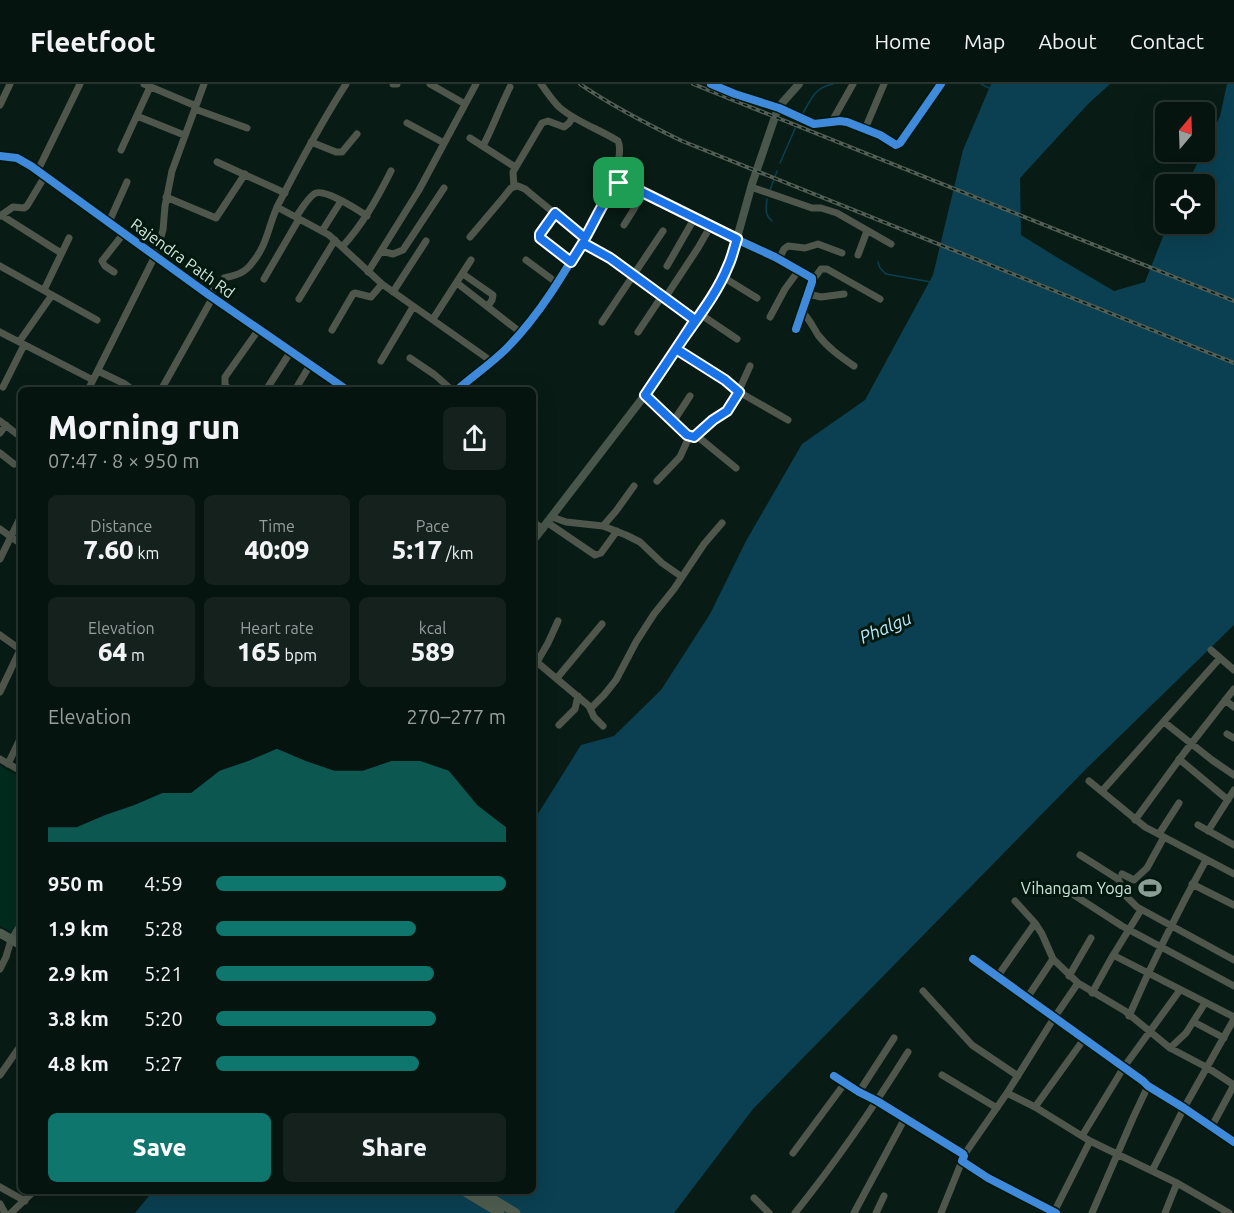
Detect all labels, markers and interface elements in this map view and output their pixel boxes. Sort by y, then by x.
text: Fleetfoot [30,26,156,57]
text: Home [874,29,931,53]
text: Map [964,29,1005,53]
text: About [1038,29,1097,53]
text: Contact [1130,29,1204,53]
north arrow [1155,102,1215,162]
map controls [1155,102,1215,234]
pin [593,157,644,208]
icon: arrive [602,166,635,199]
button: locate [1155,174,1215,234]
street label: Rajendra Path Rd [128,214,238,302]
button: share [443,407,506,470]
text: Morning run [48,408,240,445]
text: 07:47 · 8 × 950 m [48,449,200,472]
text: Distance [90,517,152,535]
text: Time [259,517,295,535]
text: Pace [416,517,450,535]
text: 7.60 [83,535,134,564]
text: 40:09 [244,535,310,564]
text: 5:17 [392,535,442,564]
text: km [134,544,159,562]
text: /km [442,544,474,562]
water label: Phalgu [856,607,914,647]
text: Elevation [88,619,155,637]
text: Heart rate [240,619,314,637]
text: kcal [419,619,446,637]
text: 64 [98,637,127,666]
text: 165 [237,637,281,666]
text: 589 [411,637,455,666]
text: m [127,646,145,664]
text: bpm [281,646,317,664]
text: Elevation [48,705,131,728]
text: 270–277 m [407,705,506,728]
text: 950 m [48,872,104,895]
text: 4:59 [144,872,183,895]
sports icon: Vihangam Yoga [1137,875,1163,901]
place label: Vihangam Yoga [1021,879,1132,897]
text: 1.9 km [48,917,109,940]
text: 5:28 [144,917,183,940]
text: 2.9 km [48,962,109,985]
text: 5:21 [144,962,183,985]
text: 3.8 km [48,1007,109,1030]
text: 5:20 [144,1007,183,1030]
text: 4.8 km [48,1052,109,1075]
text: 5:27 [144,1052,183,1075]
button: Save [48,1113,271,1182]
button: Share [283,1113,506,1182]

